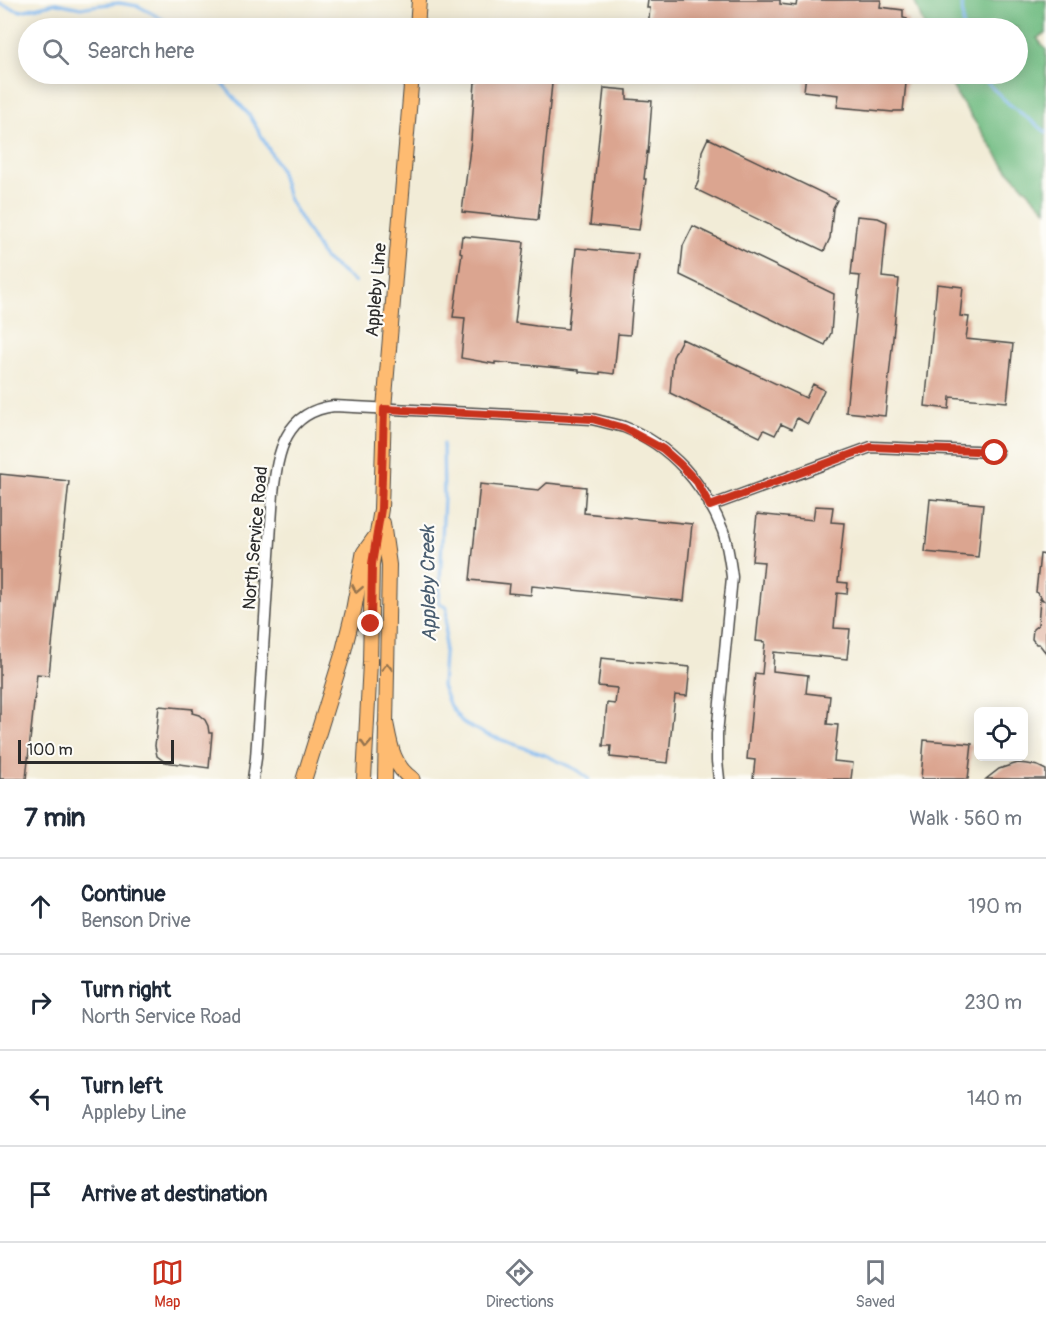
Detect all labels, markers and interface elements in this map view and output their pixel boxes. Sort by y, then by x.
search box [18,18,1028,84]
icon: search [39,35,72,68]
text: Search here [87,37,194,65]
street label: Appleby Line [361,242,392,338]
route start [981,439,1007,465]
street label: North Service Road [238,465,273,611]
water label: Appleby Creek [415,524,442,642]
one-way arrow [351,583,364,593]
route end [357,610,383,636]
one-way arrow [380,662,393,671]
map controls [974,707,1028,761]
button: locate [974,707,1028,761]
scale bar [18,737,174,764]
one-way arrow [359,739,372,748]
text: 100 m [27,740,73,760]
text: 7 min [24,802,86,834]
text: Walk · 560 m [909,806,1022,831]
text: Continue [81,880,165,908]
icon: ahead [24,890,57,923]
text: 190 m [968,894,1022,919]
text: Benson Drive [81,908,191,933]
text: Turn right [81,976,171,1004]
icon: right [24,986,57,1019]
text: 230 m [965,990,1022,1015]
text: North Service Road [81,1004,241,1029]
text: Turn left [81,1072,163,1100]
icon: left [24,1082,57,1115]
text: 140 m [967,1086,1022,1111]
text: Appleby Line [81,1100,186,1125]
icon: arrive [24,1178,57,1211]
text: Arrive at destination [81,1180,267,1208]
tab: Map [151,1256,184,1312]
tab: Directions [486,1256,554,1312]
tab: Saved [855,1256,895,1312]

